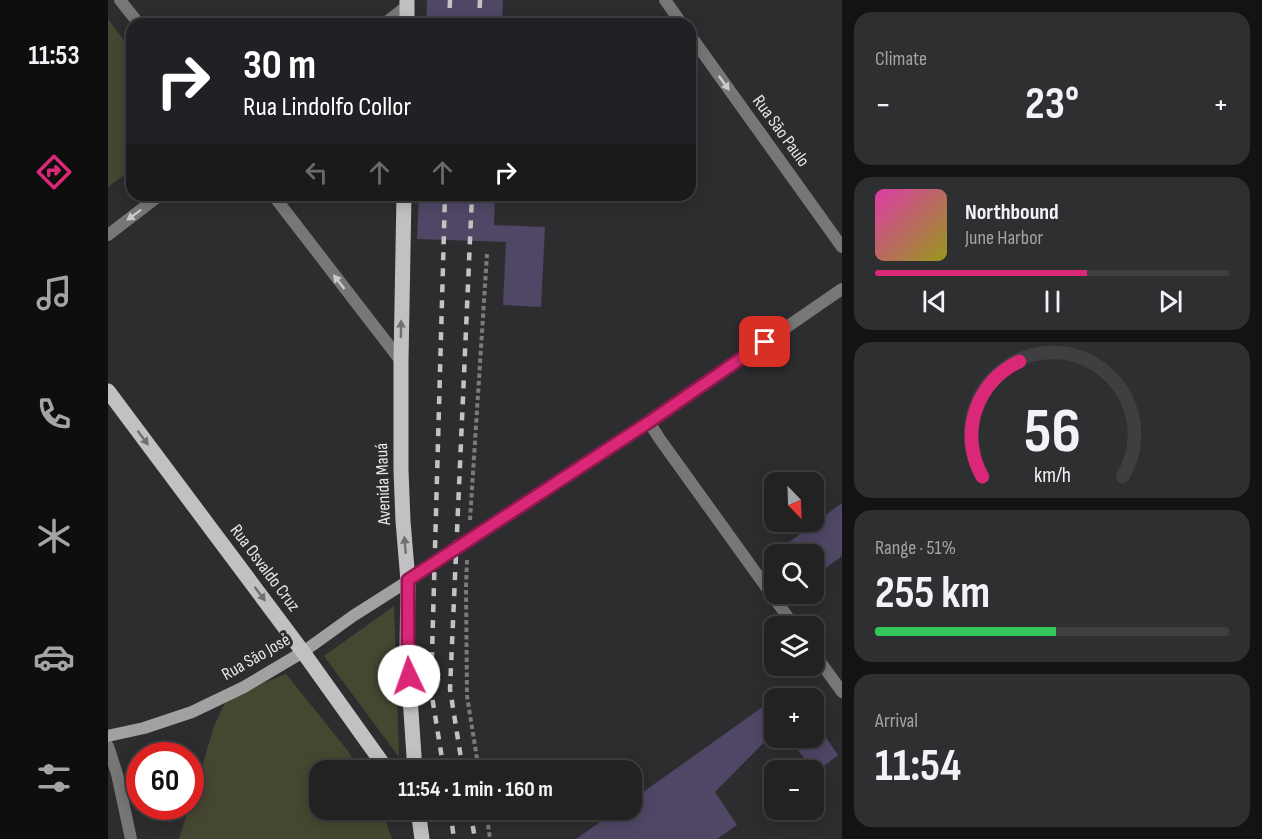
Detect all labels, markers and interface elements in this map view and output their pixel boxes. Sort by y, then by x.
text: 11:53 [28,40,80,72]
text: 30 m [243,40,316,91]
icon: right [144,42,222,120]
text: Climate [875,47,927,71]
one-way arrow [718,74,730,90]
text: 23° [1025,77,1079,132]
text: − [875,85,891,125]
text: + [1213,85,1229,125]
text: Rua Lindolfo Collor [243,91,411,123]
street label: Rua São Paulo [748,91,814,171]
icon: directions [33,151,75,193]
icon: left [300,156,333,189]
icon: ahead [363,156,396,189]
icon: ahead [426,156,459,189]
icon: right [489,156,522,189]
text: Northbound [965,199,1059,226]
one-way arrow [126,208,142,221]
text: June Harbor [965,226,1043,250]
icon: music [33,272,75,314]
one-way arrow [334,274,346,289]
icon: previous [918,285,951,318]
icon: pause [1036,285,1069,318]
icon: next [1154,285,1187,318]
pin [739,316,790,367]
one-way arrow [397,320,406,339]
icon: arrive [748,325,781,358]
icon: phone [33,393,75,435]
text: 56 [1024,395,1080,470]
one-way arrow [137,429,149,445]
street label: Avenida Mauá [371,443,395,526]
text: km/h [1033,463,1071,488]
north arrow [764,472,824,532]
map controls [764,472,824,820]
icon: climate [33,515,75,557]
street label: Rua Osvaldo Cruz [225,520,305,616]
one-way arrow [400,535,410,554]
text: Range · 51% [875,536,956,560]
button: search [764,544,824,604]
text: 255 km [875,566,990,621]
one-way arrow [253,586,266,602]
button: layers [764,616,824,676]
street label: Rua São José [218,629,294,685]
icon: car [33,636,75,678]
position arrow [377,644,441,708]
button: + [764,688,824,748]
text: Arrival [875,709,918,733]
text: 11:54 [875,739,961,794]
speed limit sign: 60 [126,742,204,820]
icon: filters [33,757,75,799]
button: − [764,760,824,820]
text: 11:54 · 1 min · 160 m [398,776,553,803]

